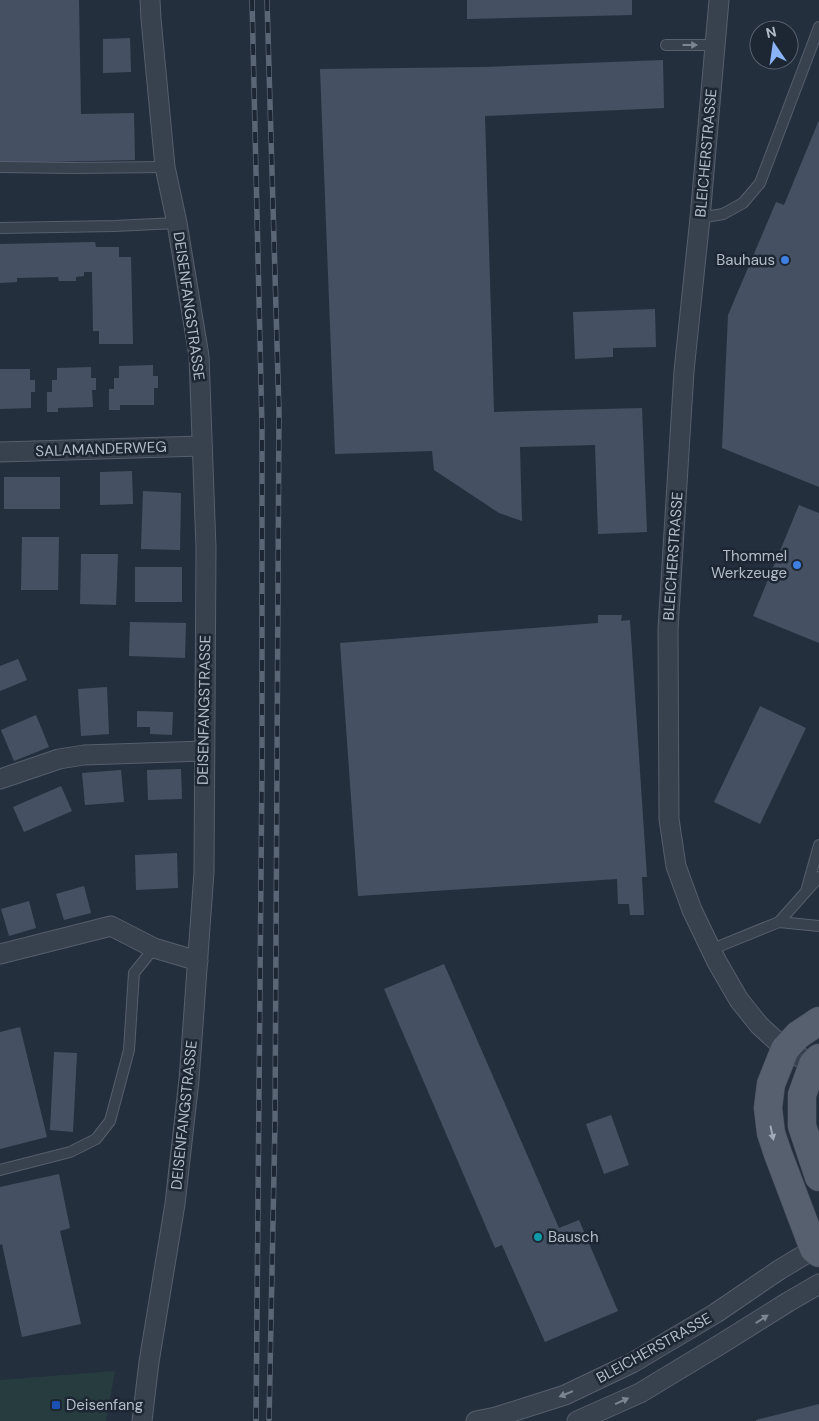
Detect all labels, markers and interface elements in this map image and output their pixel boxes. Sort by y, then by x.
north arrow [749,20,799,70]
text: N [764,22,778,42]
one-way arrow [682,41,698,49]
street label: BLEICHERSTRASSE [690,88,722,218]
street label: DEISENFANGSTRASSE [169,230,209,382]
place label: Bauhaus [716,250,775,270]
marker: Bauhaus [779,254,791,266]
street label: SALAMANDERWEG [35,437,167,461]
street label: BLEICHERSTRASSE [659,491,687,621]
place label: Thommel Werkzeuge [711,546,787,583]
marker: Thommel Werkzeuge [791,559,803,571]
street label: DEISENFANGSTRASSE [193,635,215,785]
street label: DEISENFANGSTRASSE [166,1039,202,1191]
one-way arrow [768,1125,776,1140]
place label: Bausch [548,1227,599,1247]
marker: Bausch [532,1231,544,1243]
street label: BLEICHERSTRASSE [593,1308,715,1388]
one-way arrow [755,1314,768,1323]
one-way arrow [559,1391,573,1399]
place label: Deisenfang [66,1395,143,1415]
one-way arrow [615,1397,629,1405]
marker: Deisenfang [50,1399,62,1411]

